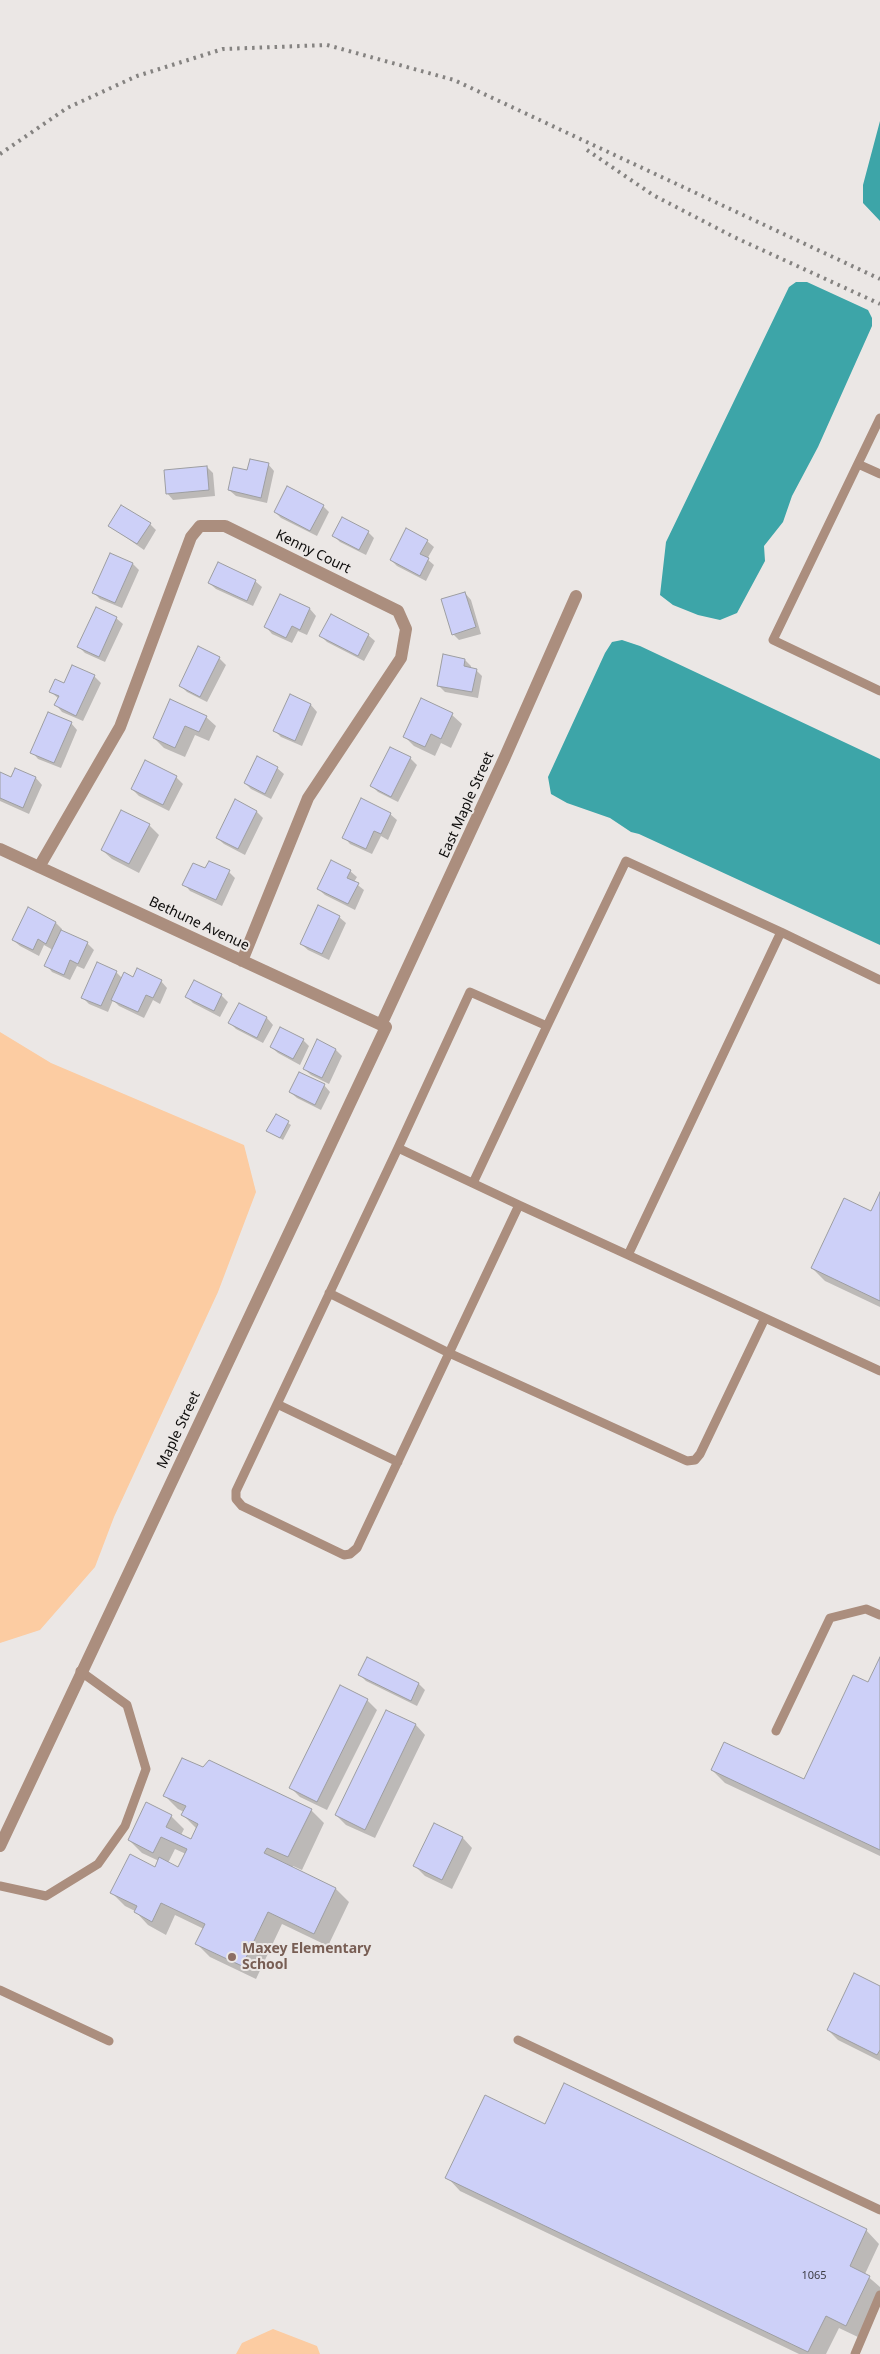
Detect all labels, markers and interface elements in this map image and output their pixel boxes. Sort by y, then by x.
street label: Kenny Court [273,527,353,577]
street label: East Maple Street [436,749,498,861]
street label: Bethune Avenue [146,893,252,955]
street label: Maple Street [154,1389,204,1471]
place label: Maxey Elementary School [242,1941,371,1974]
marker: Maxey Elementary School [226,1951,238,1963]
house number: 1065 [801,2269,827,2283]

